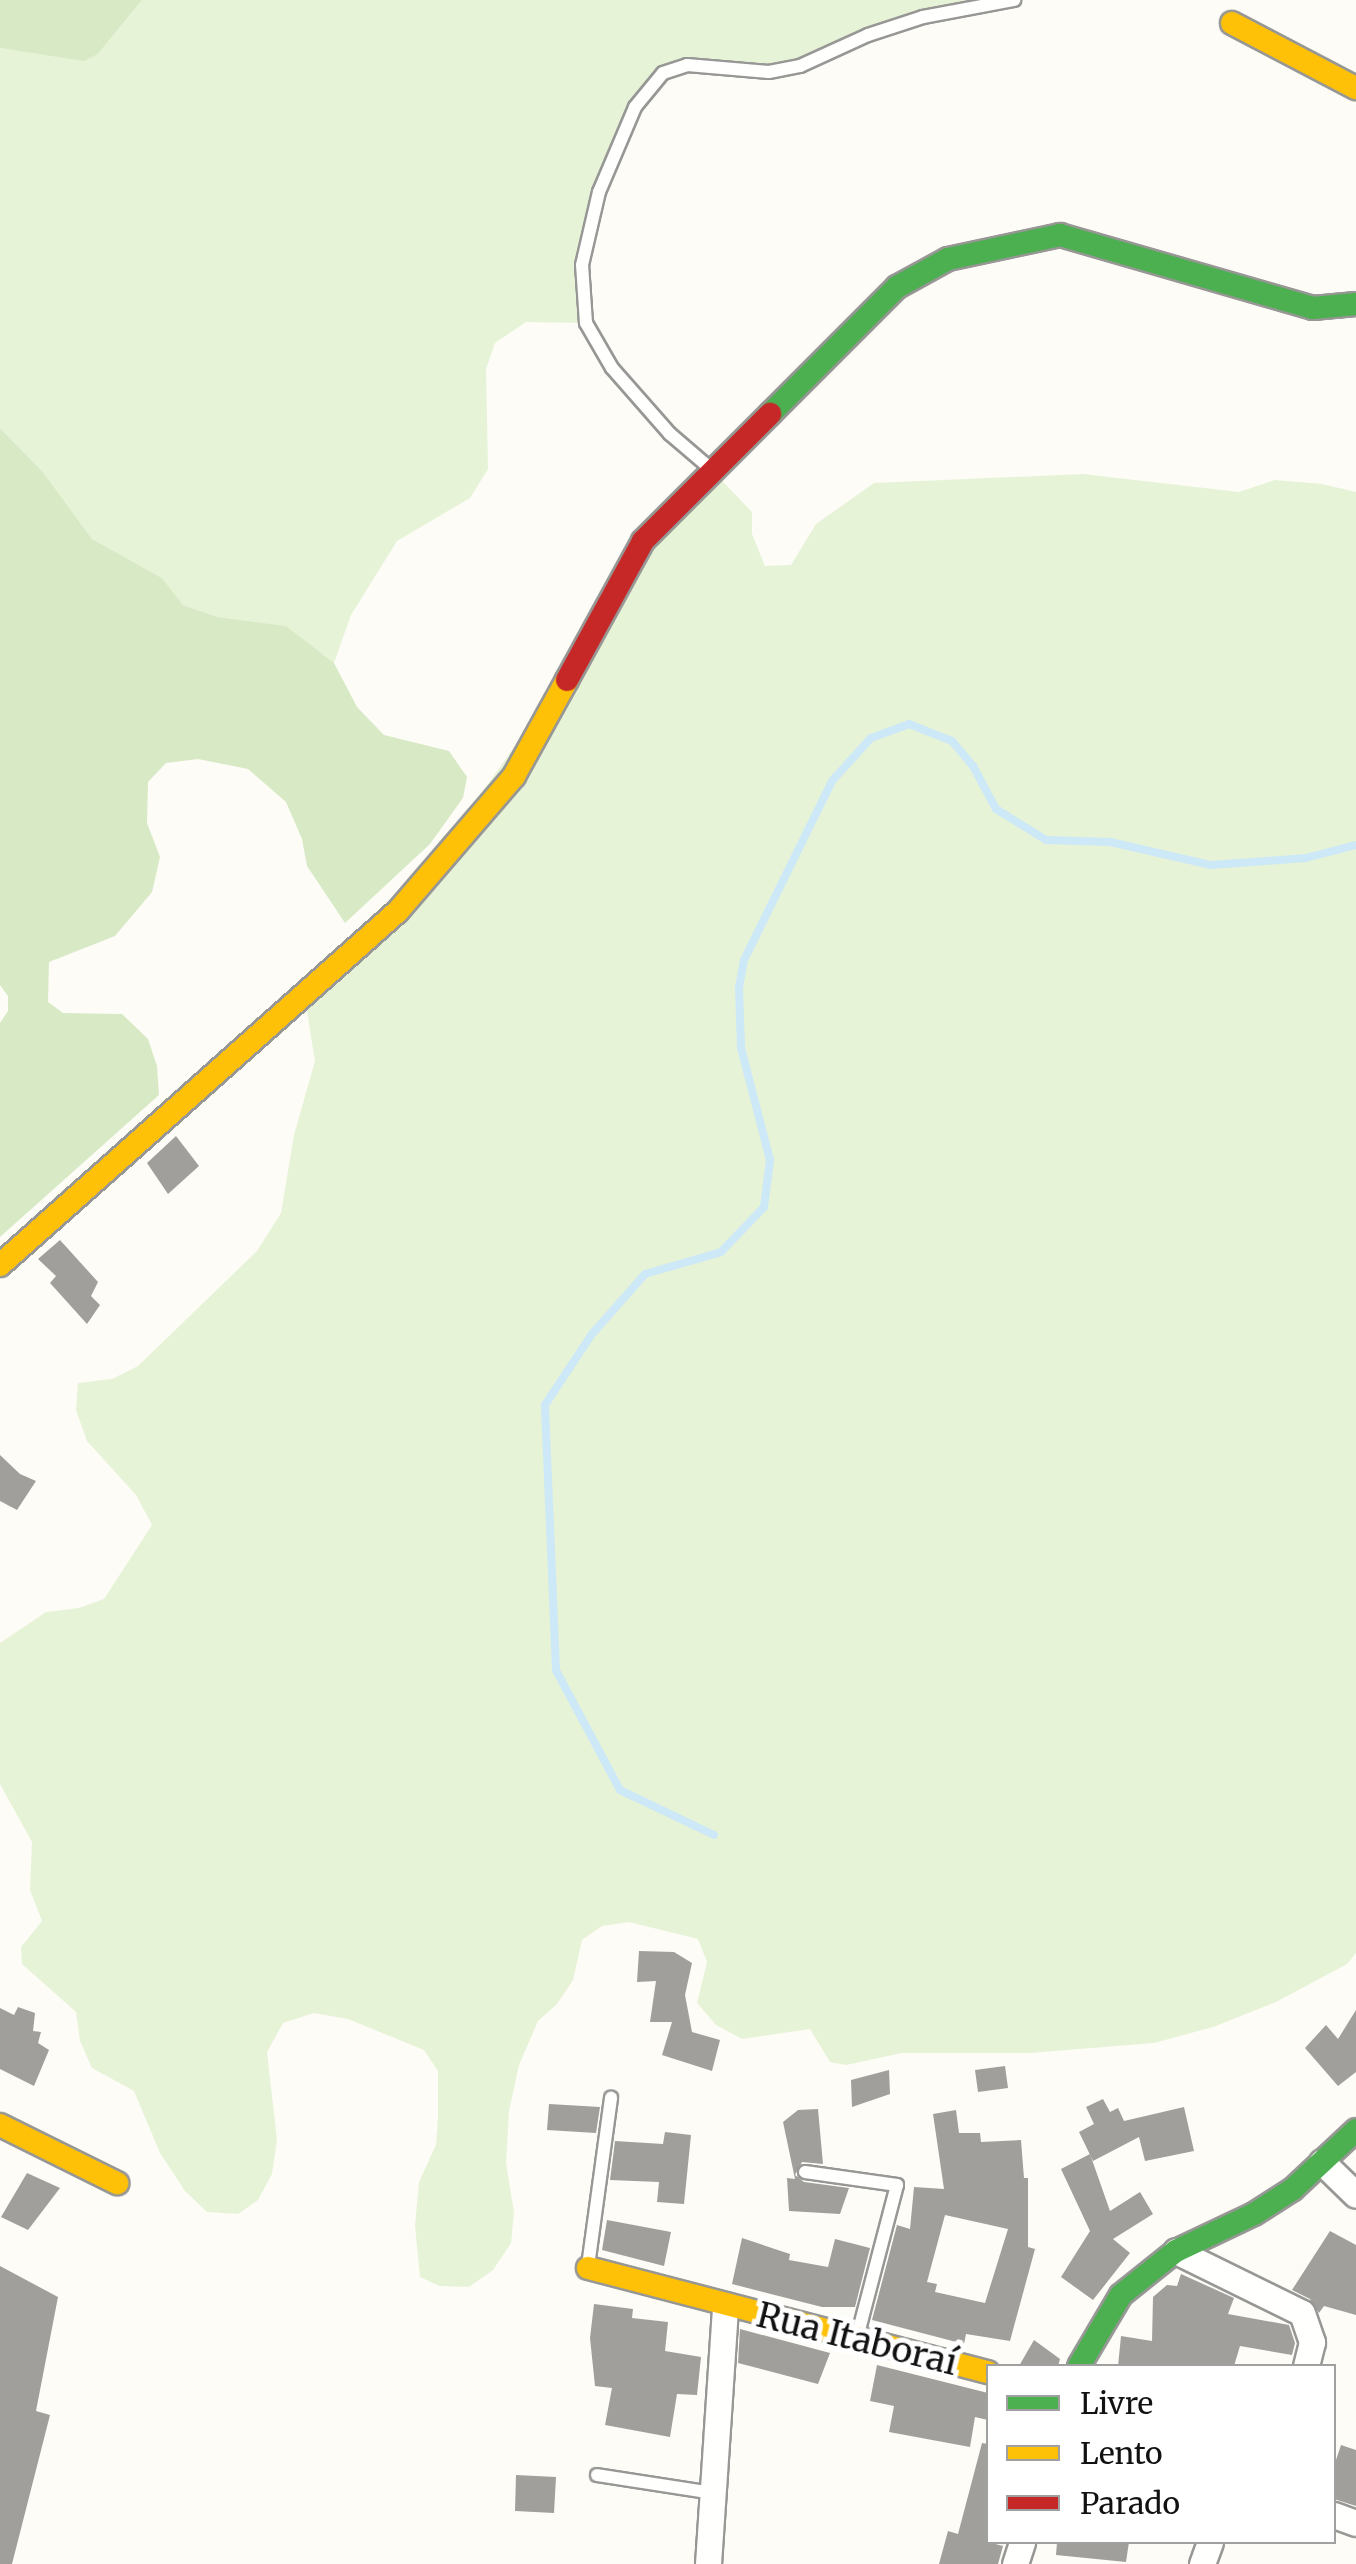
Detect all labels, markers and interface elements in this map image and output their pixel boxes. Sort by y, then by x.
street label: Rua Itaboraí [752,2294,962,2384]
legend [986,2364,1336,2544]
text: Livre [1080,2384,1153,2422]
text: Lento [1080,2434,1163,2472]
text: Parado [1080,2484,1180,2522]

